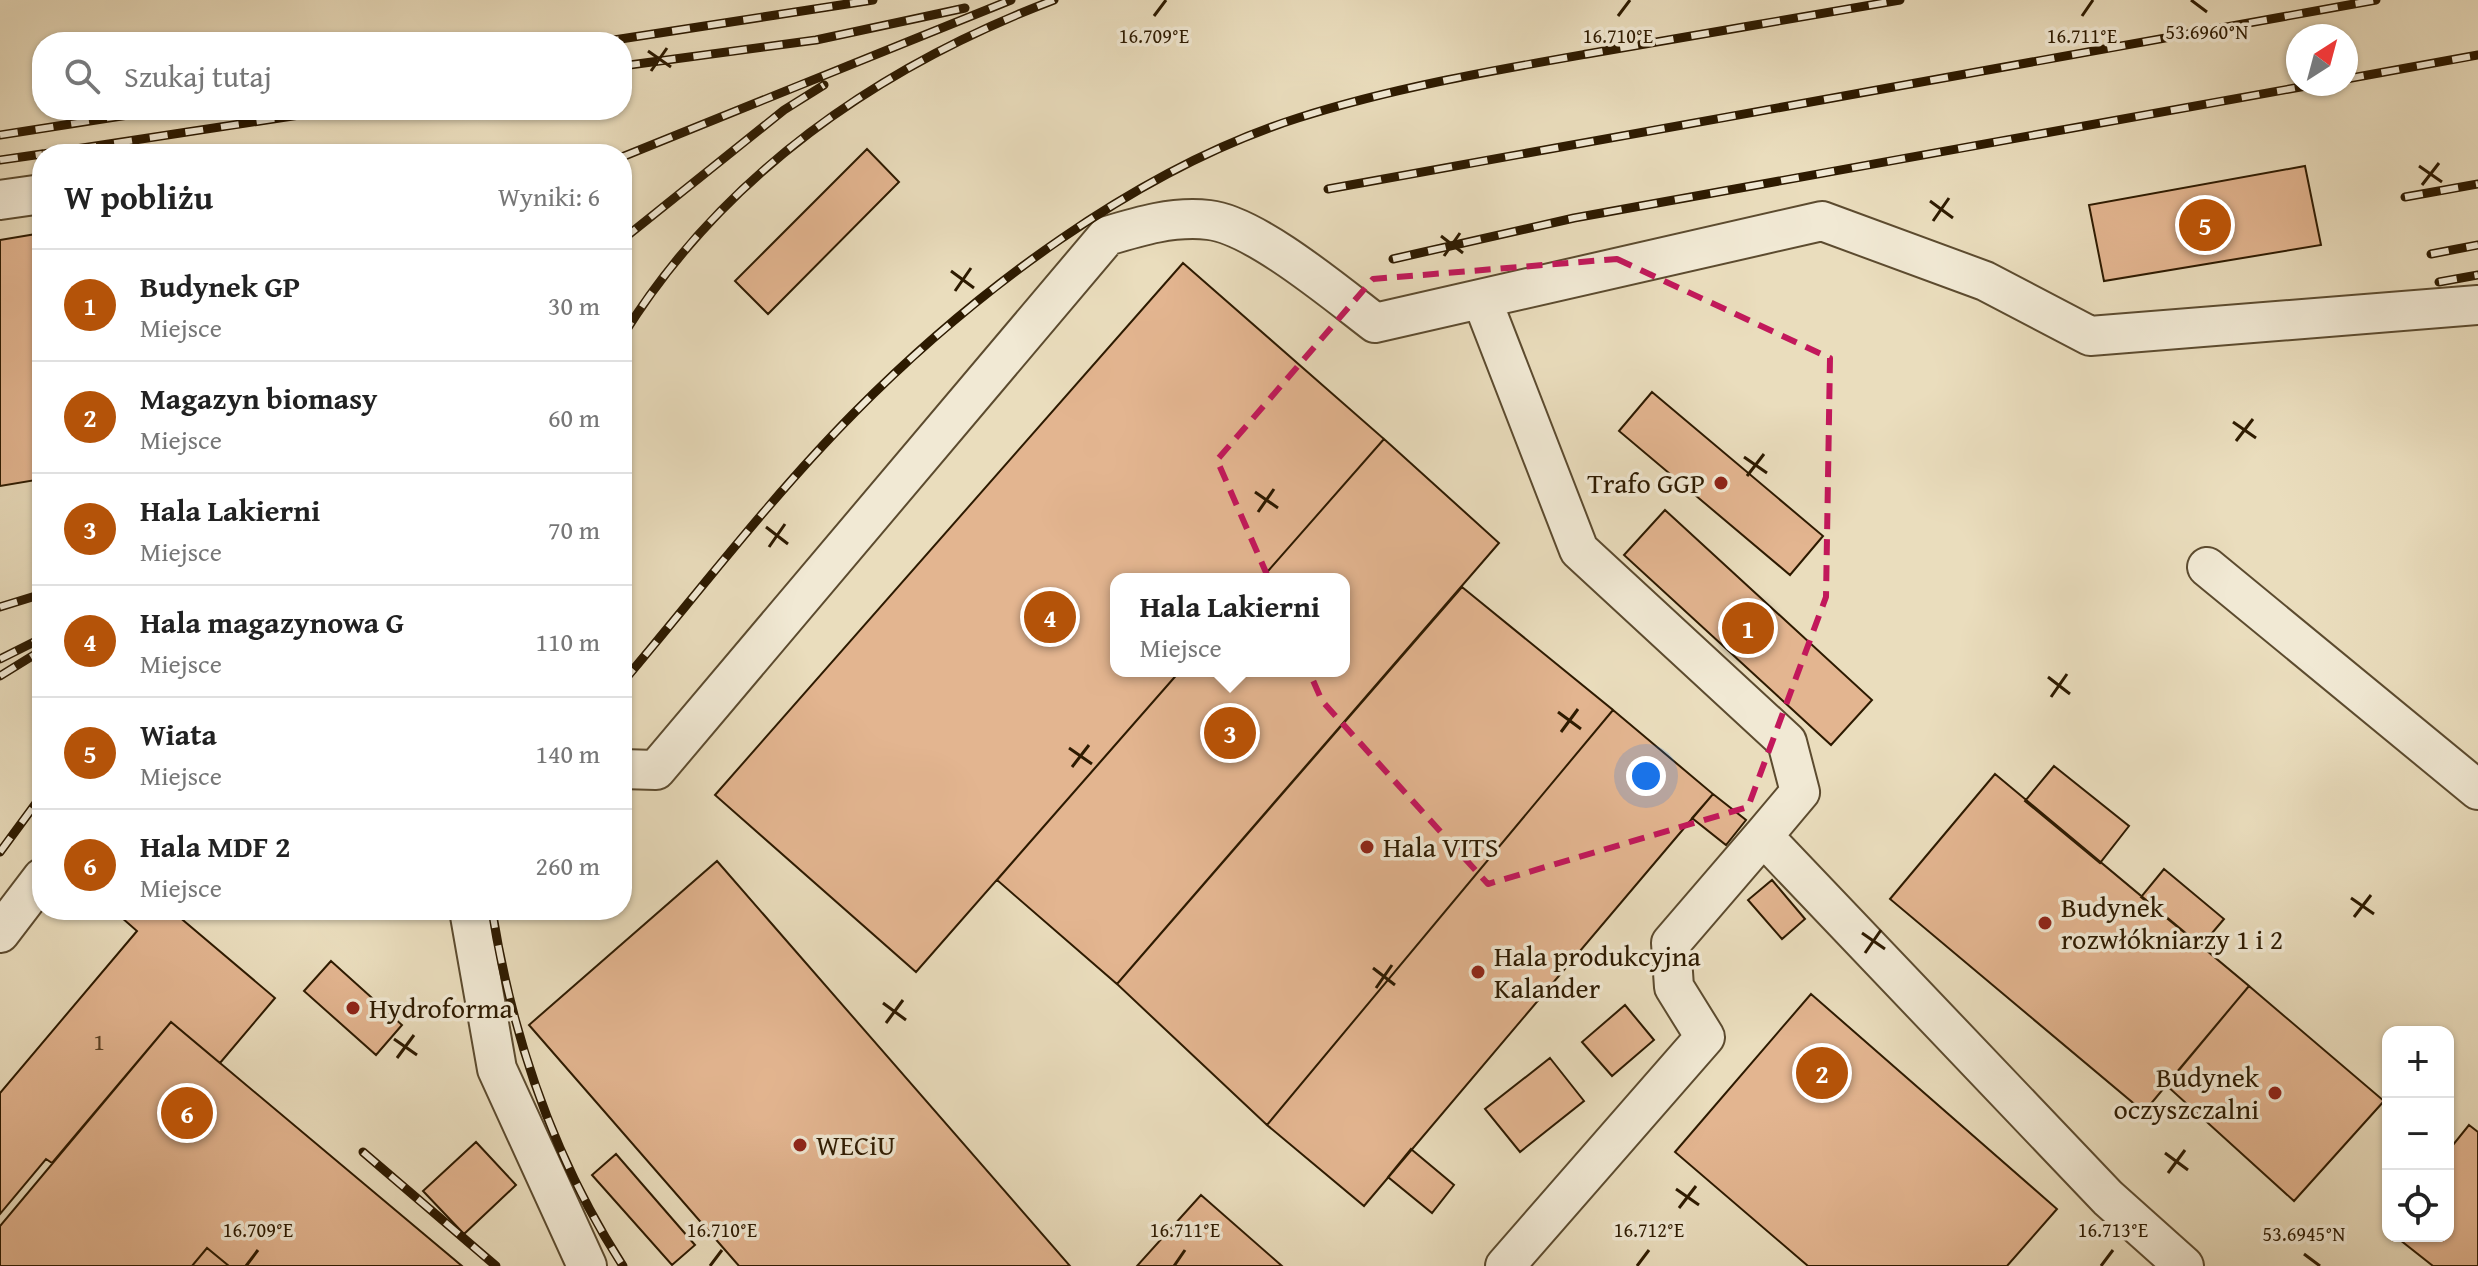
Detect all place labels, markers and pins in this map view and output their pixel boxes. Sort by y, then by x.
pin: 5 [2179,195,2231,255]
place label: Trafo GGP [1587,462,1705,503]
marker: Trafo GGP [1712,474,1730,492]
pin: 4 [1024,587,1076,647]
pin: 1 [1722,598,1774,658]
pin: 3 [1204,703,1256,763]
place label: Hala VITS [1383,826,1498,867]
marker: Hala VITS [1358,838,1376,856]
place label: Budynek rozwłókniarzy 1 i 2 [2061,886,2283,959]
marker: Budynek rozwłókniarzy 1 i 2 [2036,914,2054,932]
place label: Hala produkcyjna Kalander [1494,935,1701,1008]
marker: Hala produkcyjna Kalander [1469,963,1487,981]
place label: Hydroforma [369,987,514,1028]
marker: Hydroforma [344,999,362,1017]
pin: 2 [1796,1043,1848,1103]
place label: Budynek oczyszczalni [2113,1056,2260,1129]
pin: 6 [161,1083,213,1143]
marker: Budynek oczyszczalni [2266,1084,2284,1102]
place label: WECiU [816,1124,896,1165]
marker: WECiU [791,1136,809,1154]

